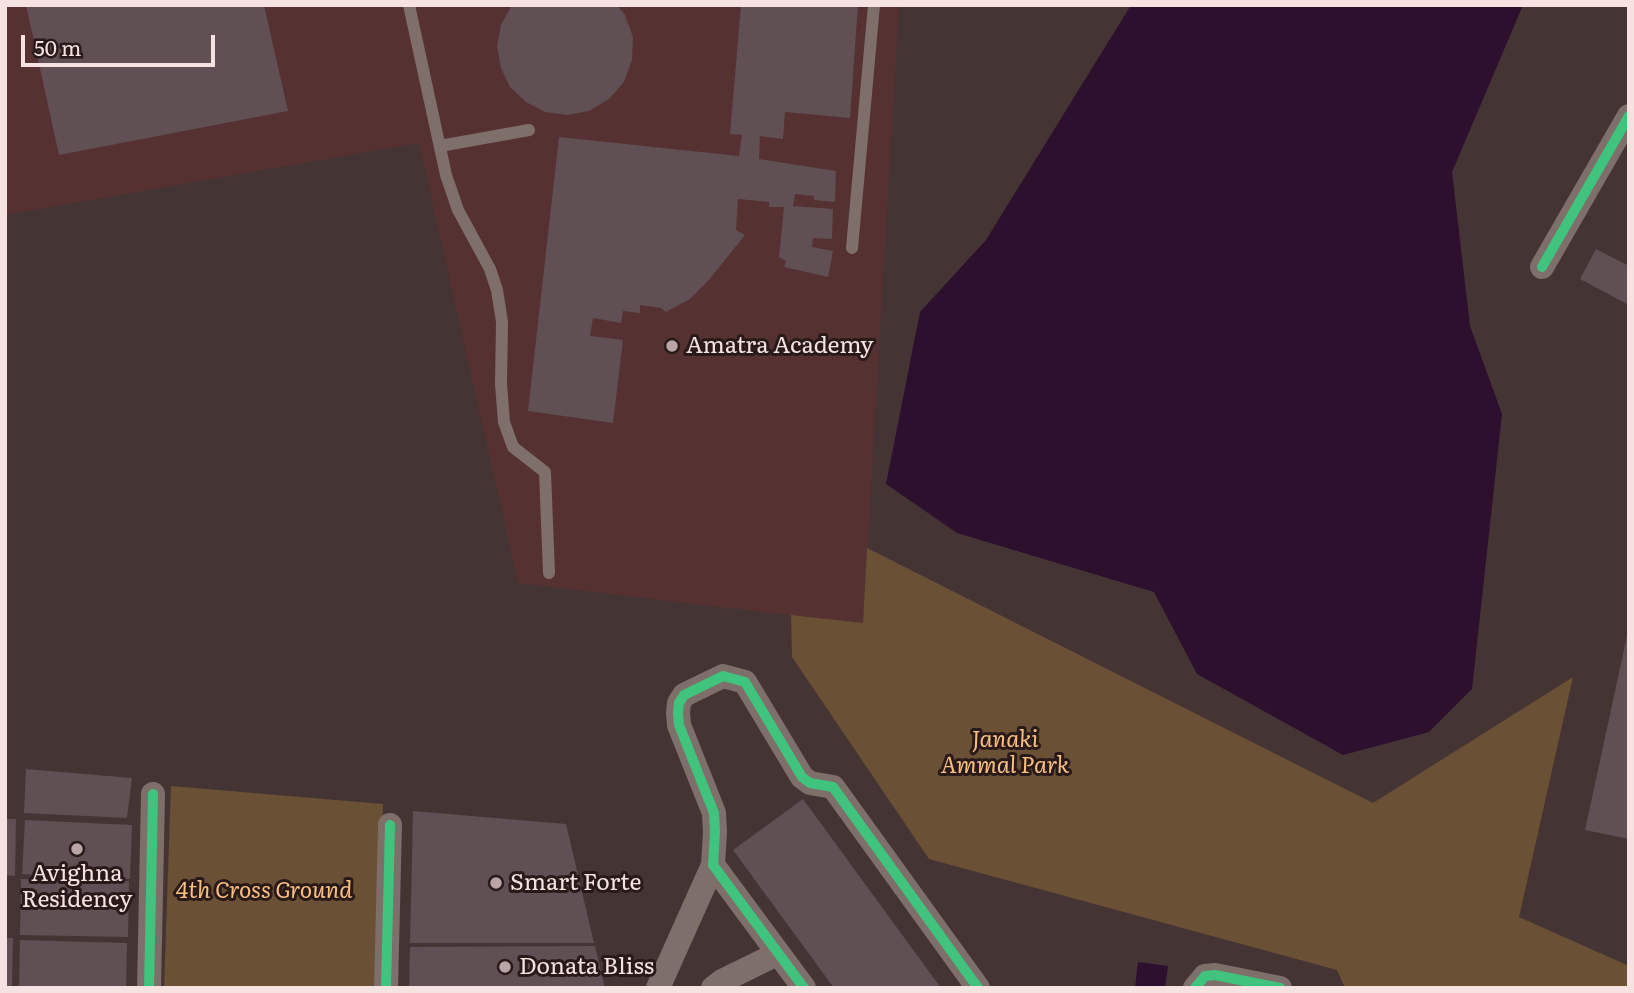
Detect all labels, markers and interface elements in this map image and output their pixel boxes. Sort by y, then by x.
scale bar [24,21,219,65]
text: 50 m [34,31,81,62]
place label: Amatra Academy [686,332,874,360]
marker: Amatra Academy [664,338,680,354]
park label: Janaki Ammal Park [941,726,1069,780]
marker: Avighna Residency [69,841,85,857]
place label: Avighna Residency [22,860,132,914]
place label: Smart Forte [510,869,641,897]
marker: Smart Forte [488,875,504,891]
park label: 4th Cross Ground [176,877,352,905]
place label: Donata Bliss [519,953,654,981]
marker: Donata Bliss [497,959,513,975]

